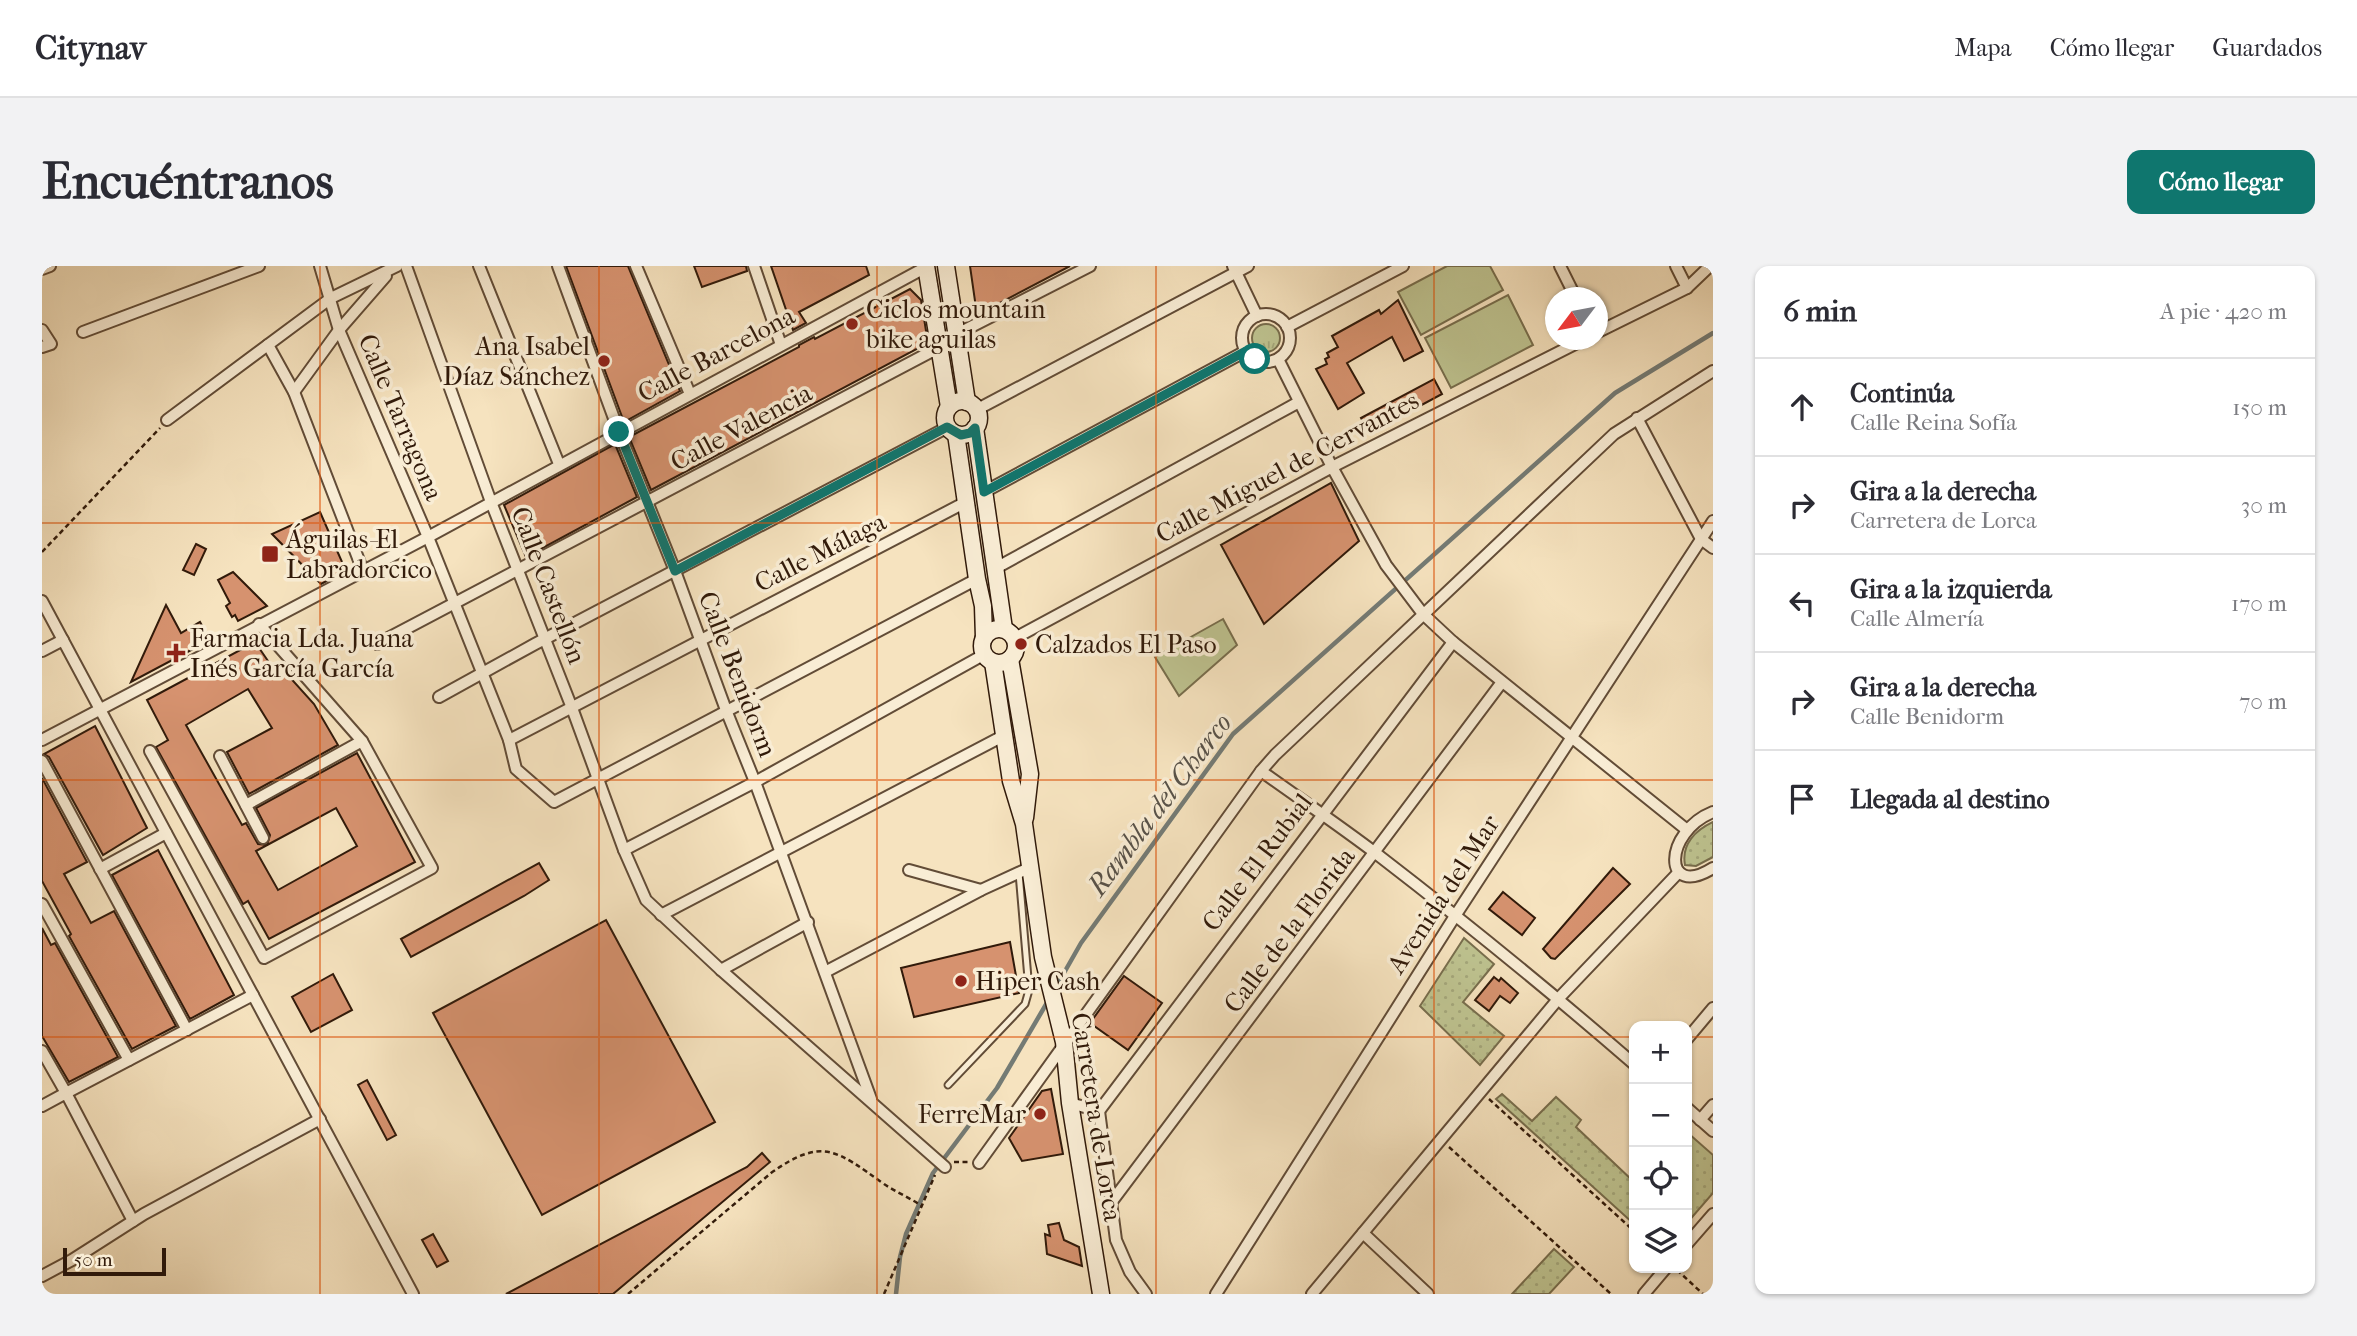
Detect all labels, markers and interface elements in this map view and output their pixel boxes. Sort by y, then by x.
text: Citynav [35,29,146,68]
text: Mapa [1954,34,2012,62]
text: Cómo llegar [2050,34,2174,62]
text: Guardados [2212,34,2322,62]
button: Cómo llegar [2127,150,2315,214]
text: Encuéntranos [42,153,334,211]
north arrow [1545,287,1608,350]
place label: Ciclos mountain bike aguilas [865,294,1046,355]
text: 6 min [1783,294,1857,329]
text: A pie · 420 m [2160,298,2287,325]
street label: Calle Barcelona [632,300,801,409]
marker: Ciclos mountain bike aguilas [844,316,860,332]
street label: Calle Tarragona [352,329,450,506]
place label: Ana Isabel Díaz Sánchez [443,331,590,392]
route start [1239,343,1270,374]
marker: Ana Isabel Díaz Sánchez [596,353,612,369]
street label: Calle Valencia [665,377,818,478]
text: Continúa [1850,378,1954,409]
street label: Calle Miguel de Cervantes [1150,385,1424,550]
icon: ahead [1783,388,1821,426]
text: 150 m [2232,394,2287,421]
text: Calle Reina Sofía [1850,409,2017,436]
route end [603,416,634,447]
text: Gira a la derecha [1850,476,2036,507]
icon: right [1783,486,1821,524]
text: 30 m [2241,492,2287,519]
street label: Calle Castellón [504,502,593,668]
street label: Calle Málaga [749,506,892,599]
text: Carretera de Lorca [1850,507,2037,534]
place label: Águilas-El Labradorcico [285,523,432,585]
marker: Águilas-El Labradorcico [260,544,280,564]
text: Gira a la izquierda [1850,574,2052,605]
icon: left [1783,584,1821,622]
street label: Calle Benidorm [692,587,783,761]
text: 170 m [2231,590,2287,617]
text: Calle Almería [1850,605,1984,632]
place label: Farmacia Lda. Juana Inés García García [190,623,414,684]
place label: Calzados El Paso [1035,629,1217,660]
marker: Calzados El Paso [1013,636,1029,652]
marker: Farmacia Lda. Juana Inés García García [168,645,184,661]
text: Gira a la derecha [1850,672,2036,703]
icon: right [1783,682,1821,720]
text: 70 m [2239,688,2287,715]
text: Calle Benidorm [1850,703,2004,730]
water label: Rambla del Charco [1079,707,1239,903]
icon: arrive [1783,780,1821,818]
text: Llegada al destino [1850,784,2050,815]
street label: Calle El Rubial [1196,787,1319,937]
street label: Avenida del Mar [1380,809,1506,980]
street label: Calle de la Florida [1217,841,1362,1019]
place label: Hiper Cash [975,966,1101,997]
marker: Hiper Cash [953,973,969,989]
street label: Carretera de Lorca [1065,1010,1128,1225]
map controls [1629,1021,1692,1273]
button: + [1629,1021,1692,1084]
button: − [1629,1084,1692,1147]
place label: FerreMar [918,1099,1026,1130]
marker: FerreMar [1032,1106,1048,1122]
button: locate [1629,1147,1692,1210]
button: layers [1629,1210,1692,1273]
scale bar [63,1245,166,1277]
text: 50 m [74,1249,113,1271]

